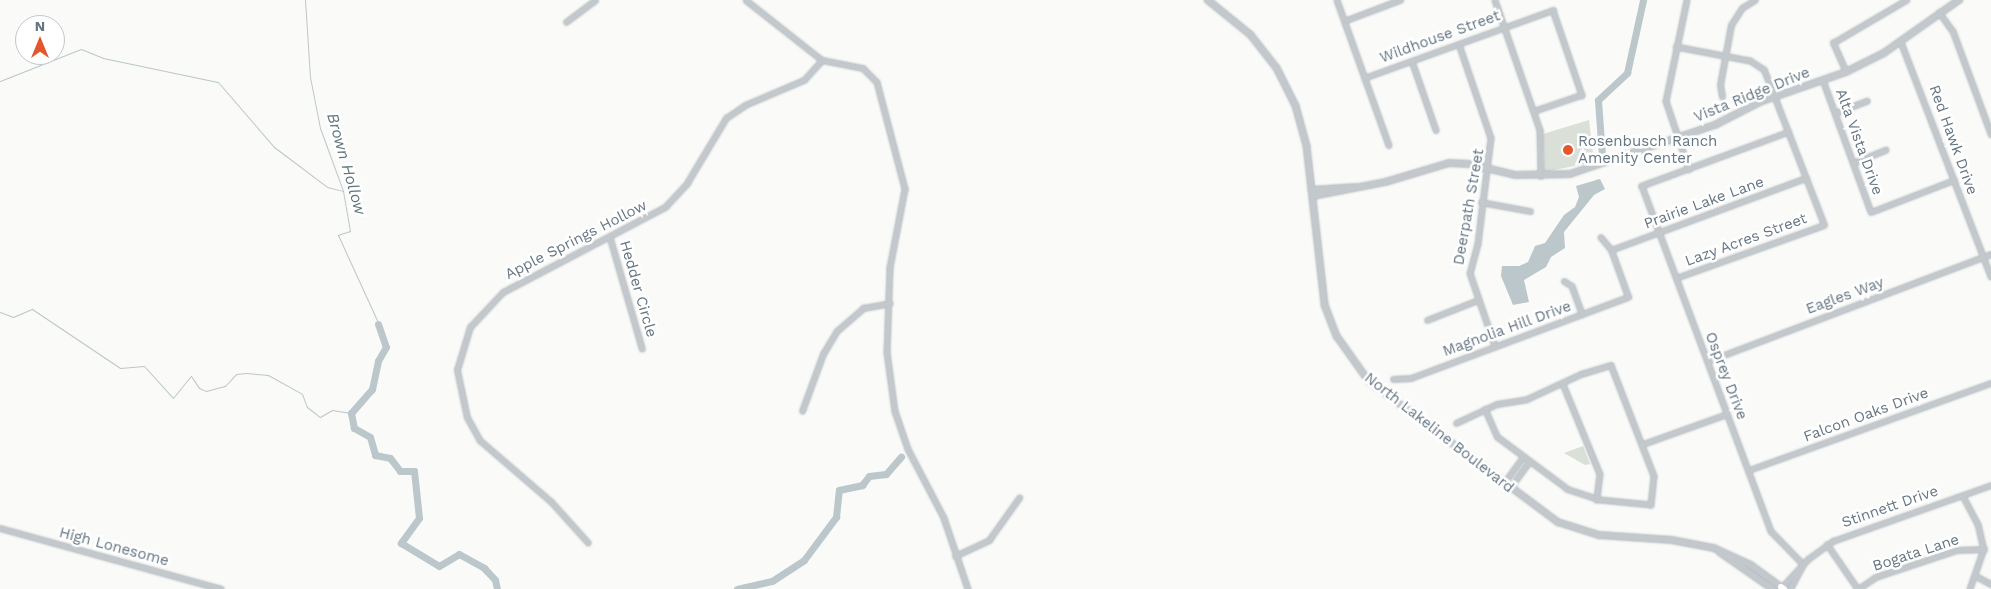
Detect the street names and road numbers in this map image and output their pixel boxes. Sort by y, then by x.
street label: Wildhouse Street [1377,7,1503,67]
street label: Vista Ridge Drive [1691,63,1813,127]
street label: Red Hawk Drive [1925,83,1981,197]
street label: Alta Vista Drive [1831,86,1887,198]
street label: Deerpath Street [1450,147,1488,267]
street label: Prairie Lake Lane [1642,173,1766,233]
street label: Apple Springs Hollow [502,196,650,284]
street label: Lazy Acres Street [1682,209,1810,271]
street label: Hedder Circle [616,238,660,340]
street label: Eagles Way [1803,274,1887,318]
street label: Magnolia Hill Drive [1440,297,1574,361]
street label: Osprey Drive [1701,329,1751,423]
street label: North Lakeline Boulevard [1361,369,1517,497]
street label: Falcon Oaks Drive [1801,384,1931,446]
street label: Stinnett Drive [1839,482,1941,532]
street label: High Lonesome [57,524,171,570]
street label: Bogata Lane [1870,530,1962,576]

